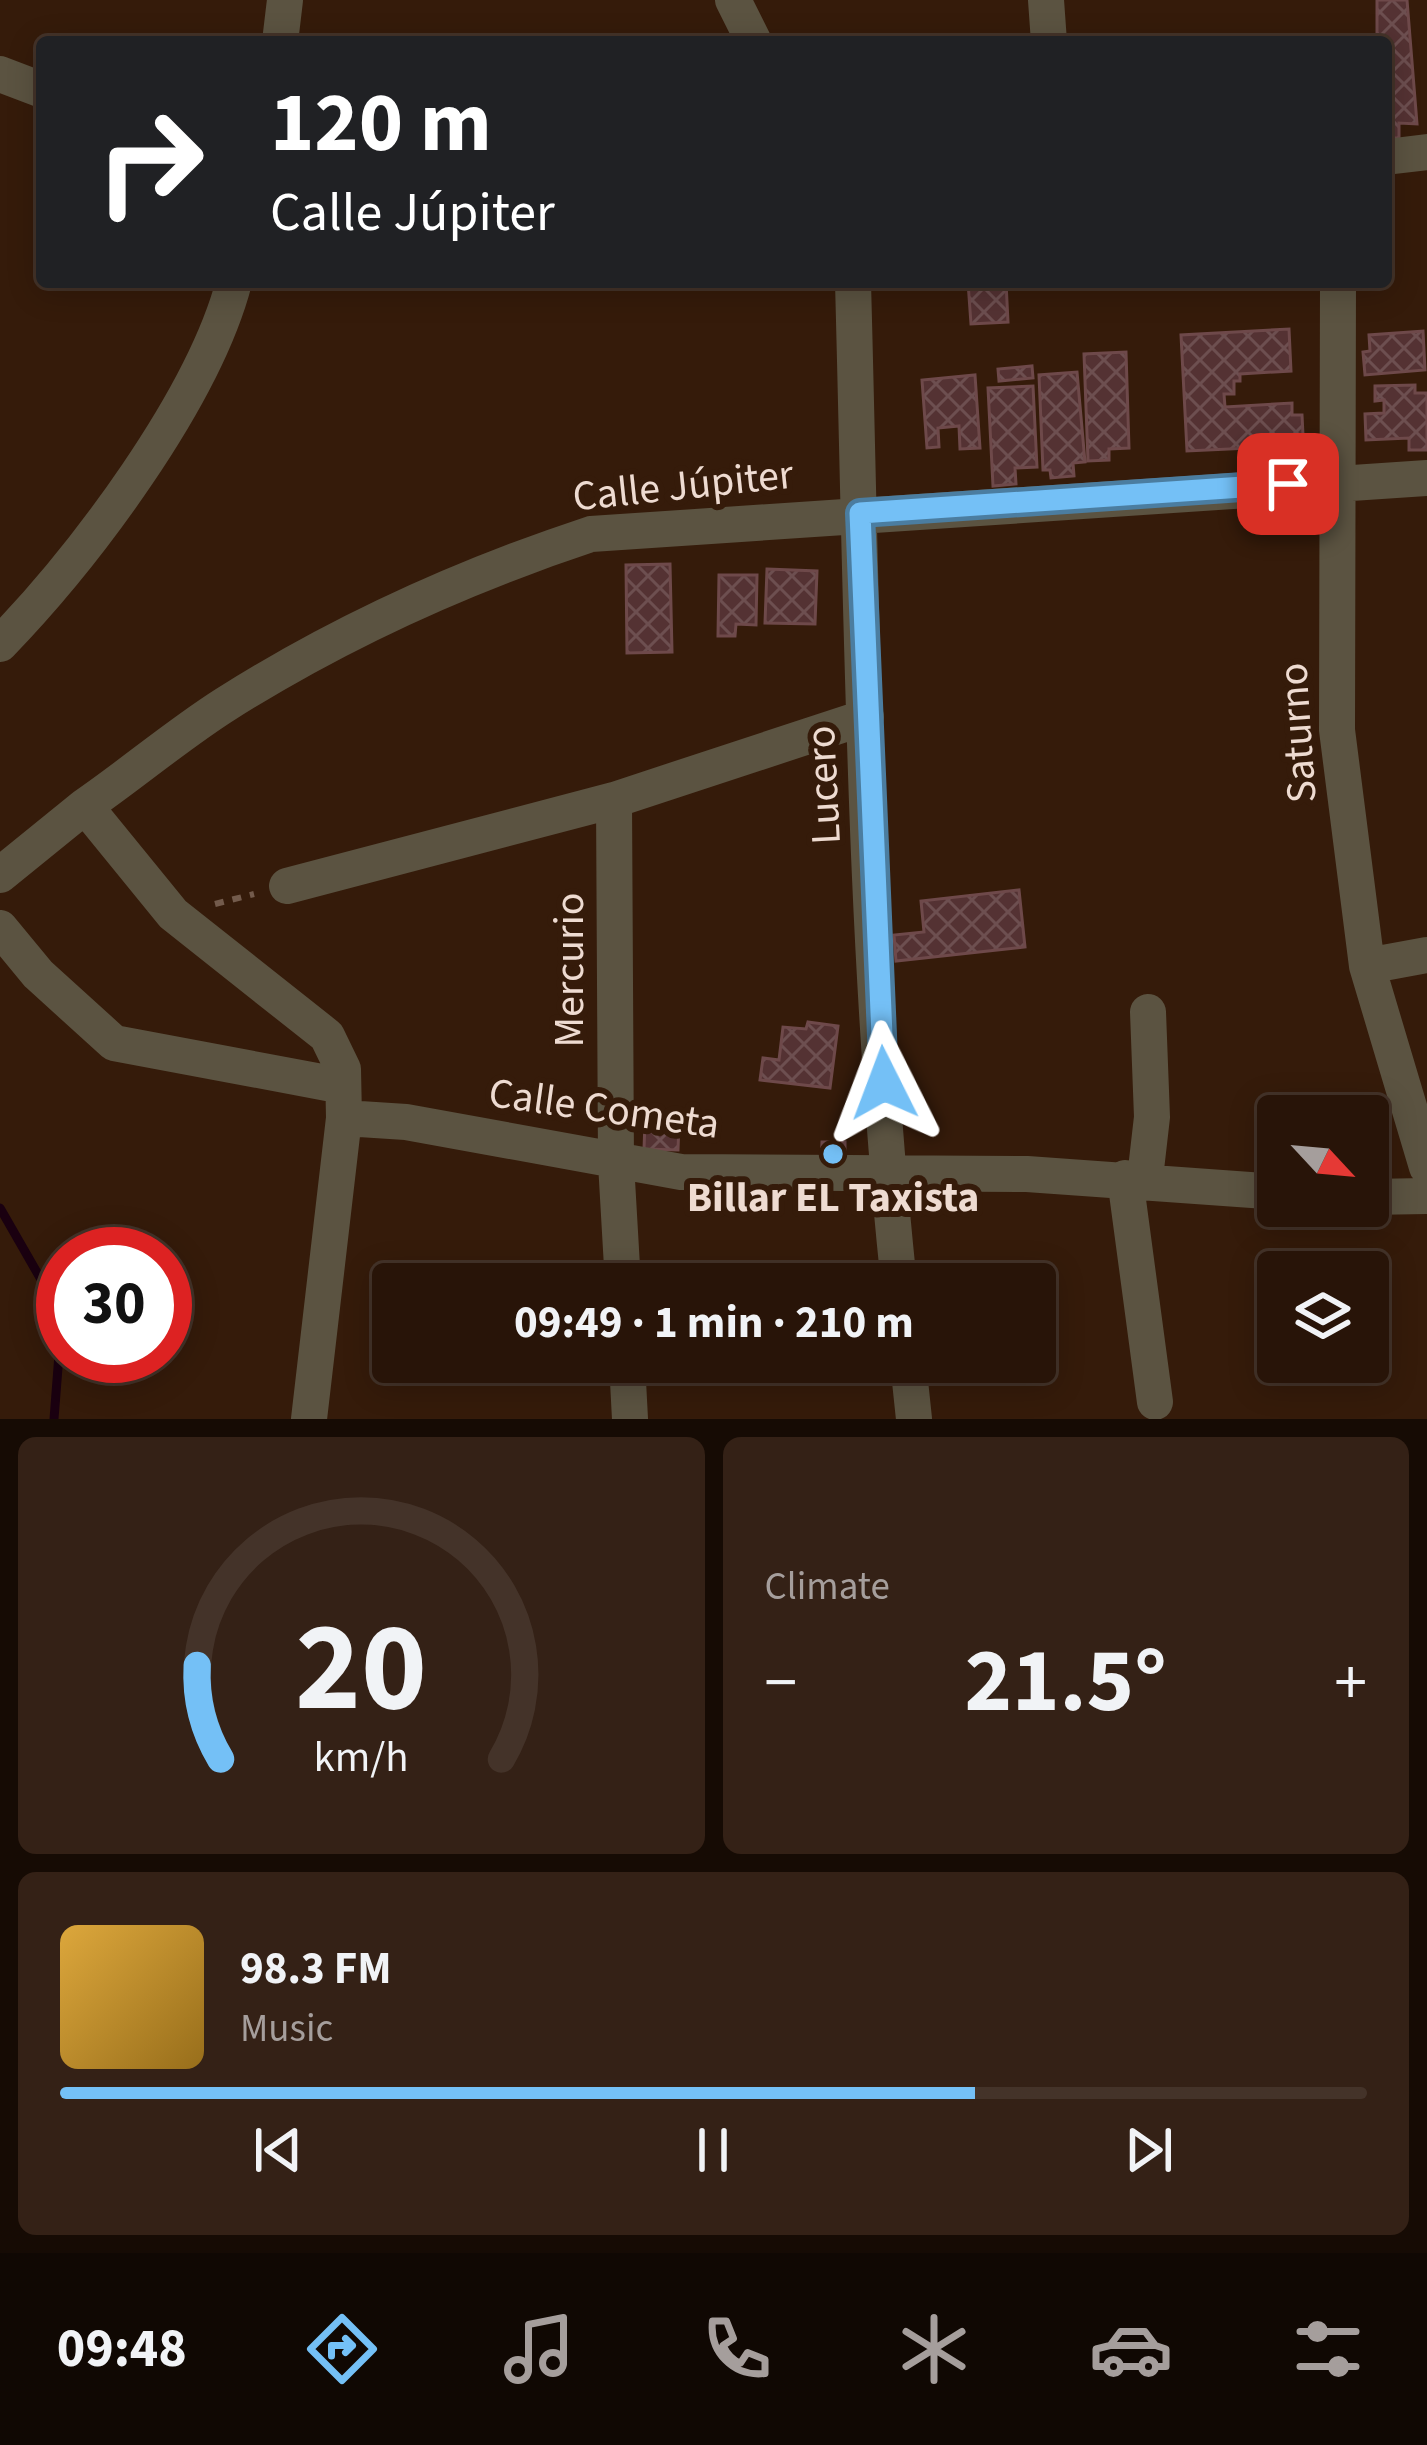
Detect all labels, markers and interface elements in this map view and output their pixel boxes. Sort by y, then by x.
text: 120 m [270,64,492,184]
icon: right [72,84,228,240]
text: Calle Júpiter [270,175,555,252]
pin [1237,433,1339,535]
street label: Calle Júpiter [570,445,797,527]
icon: arrive [1255,451,1321,517]
street label: Saturno [1263,661,1333,805]
street label: Lucero [791,724,857,846]
street label: Mercurio [540,892,600,1048]
position arrow [821,1020,947,1146]
street label: Calle Cometa [485,1063,723,1155]
north arrow [1257,1095,1389,1227]
map controls [1257,1095,1389,1383]
marker: Billar EL Taxista [820,1141,846,1167]
place label: Billar EL Taxista [687,1168,979,1228]
speed limit sign: 30 [36,1227,192,1383]
button: layers [1257,1251,1389,1383]
text: 09:49 · 1 min · 210 m [514,1291,914,1355]
text: Climate [765,1559,890,1615]
text: 20 [295,1580,427,1758]
text: 21.5° [965,1618,1167,1746]
text: − [765,1636,797,1730]
text: + [1334,1636,1367,1730]
text: km/h [314,1726,409,1787]
text: 98.3 FM [240,1937,392,2001]
text: Music [240,2001,333,2057]
icon: previous [245,2117,311,2183]
icon: pause [680,2117,746,2183]
icon: next [1116,2117,1182,2183]
icon: directions [300,2307,384,2391]
icon: music [497,2307,581,2391]
icon: phone [695,2307,779,2391]
icon: climate [892,2307,976,2391]
icon: car [1089,2307,1173,2391]
icon: filters [1286,2307,1370,2391]
text: 09:48 [57,2311,187,2388]

